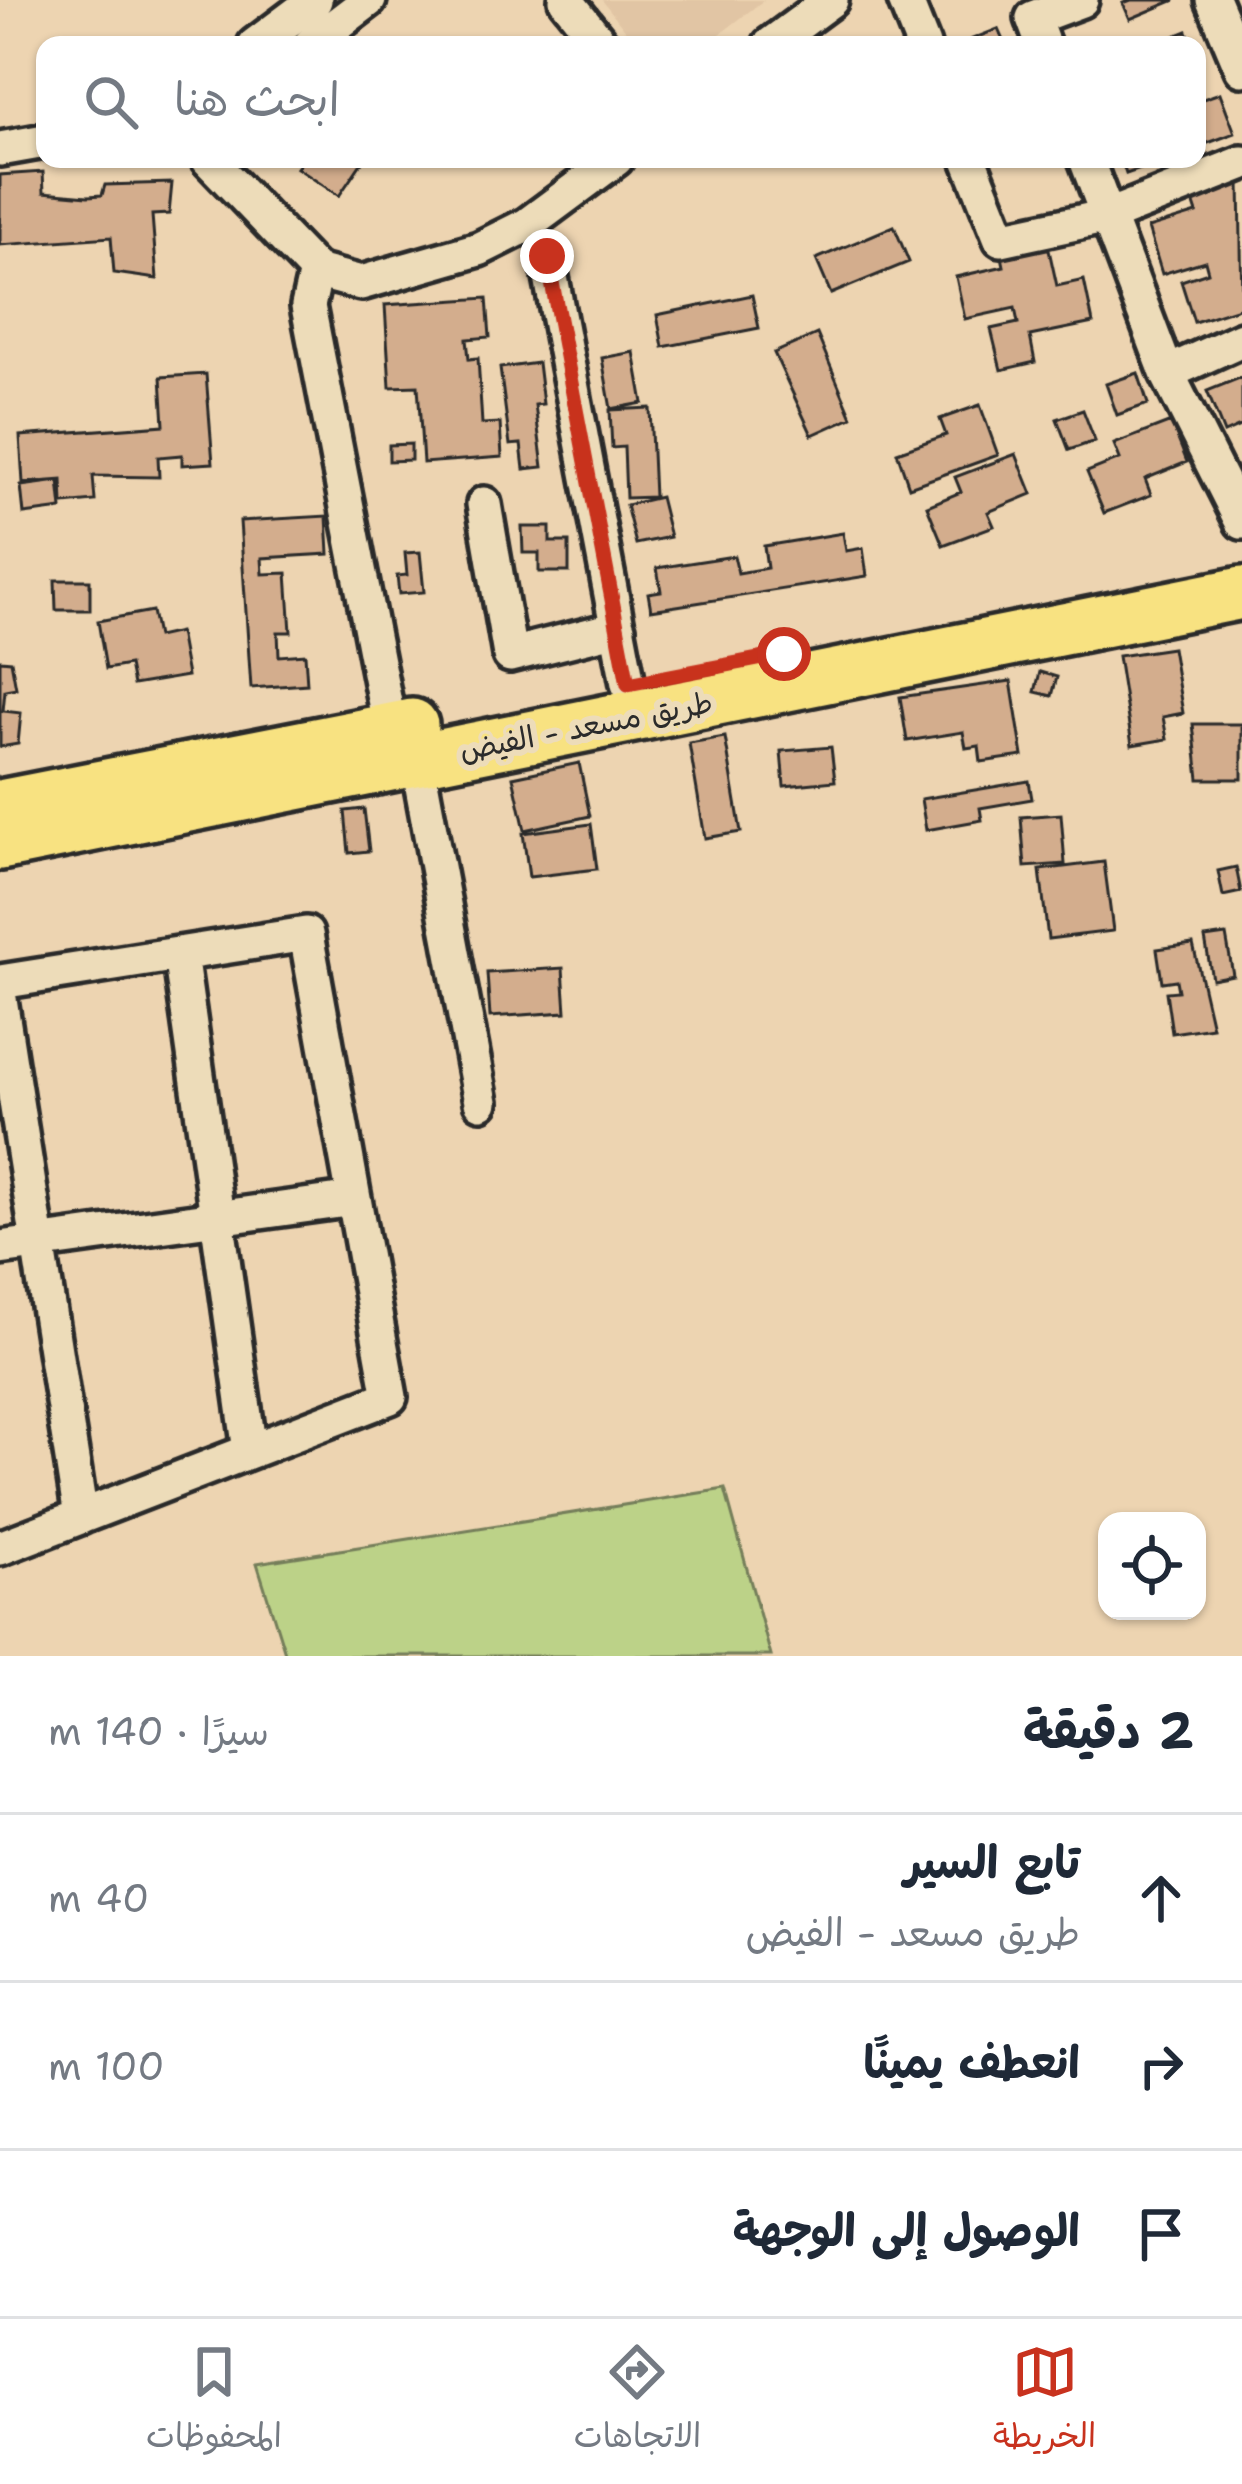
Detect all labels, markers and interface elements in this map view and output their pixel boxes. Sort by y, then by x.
search box [36,36,1206,168]
icon: search [78,69,144,135]
text: ابحث هنا [174,69,340,129]
route end [520,229,574,283]
route start [757,627,811,681]
street label: طريق مسعد - الفيض [456,681,716,771]
map controls [1098,1512,1206,1620]
button: locate [1098,1512,1206,1620]
text: 2 دقيقة [1023,1696,1194,1764]
text: سيرًا · 140 m [48,1705,269,1757]
text: تابع السير [904,1832,1080,1892]
icon: ahead [1128,1865,1194,1931]
text: 40 m [48,1872,149,1924]
text: طريق مسعد - الفيض [745,1906,1080,1958]
text: انعطف يمينًا [864,2032,1080,2092]
icon: right [1128,2033,1194,2099]
text: 100 m [48,2040,165,2092]
text: الوصول إلى الوجهة [733,2200,1080,2260]
icon: arrive [1128,2201,1194,2267]
tab: المحفوظات [146,2339,282,2465]
tab: الاتجاهات [574,2339,701,2465]
tab: الخريطة [993,2339,1096,2465]

